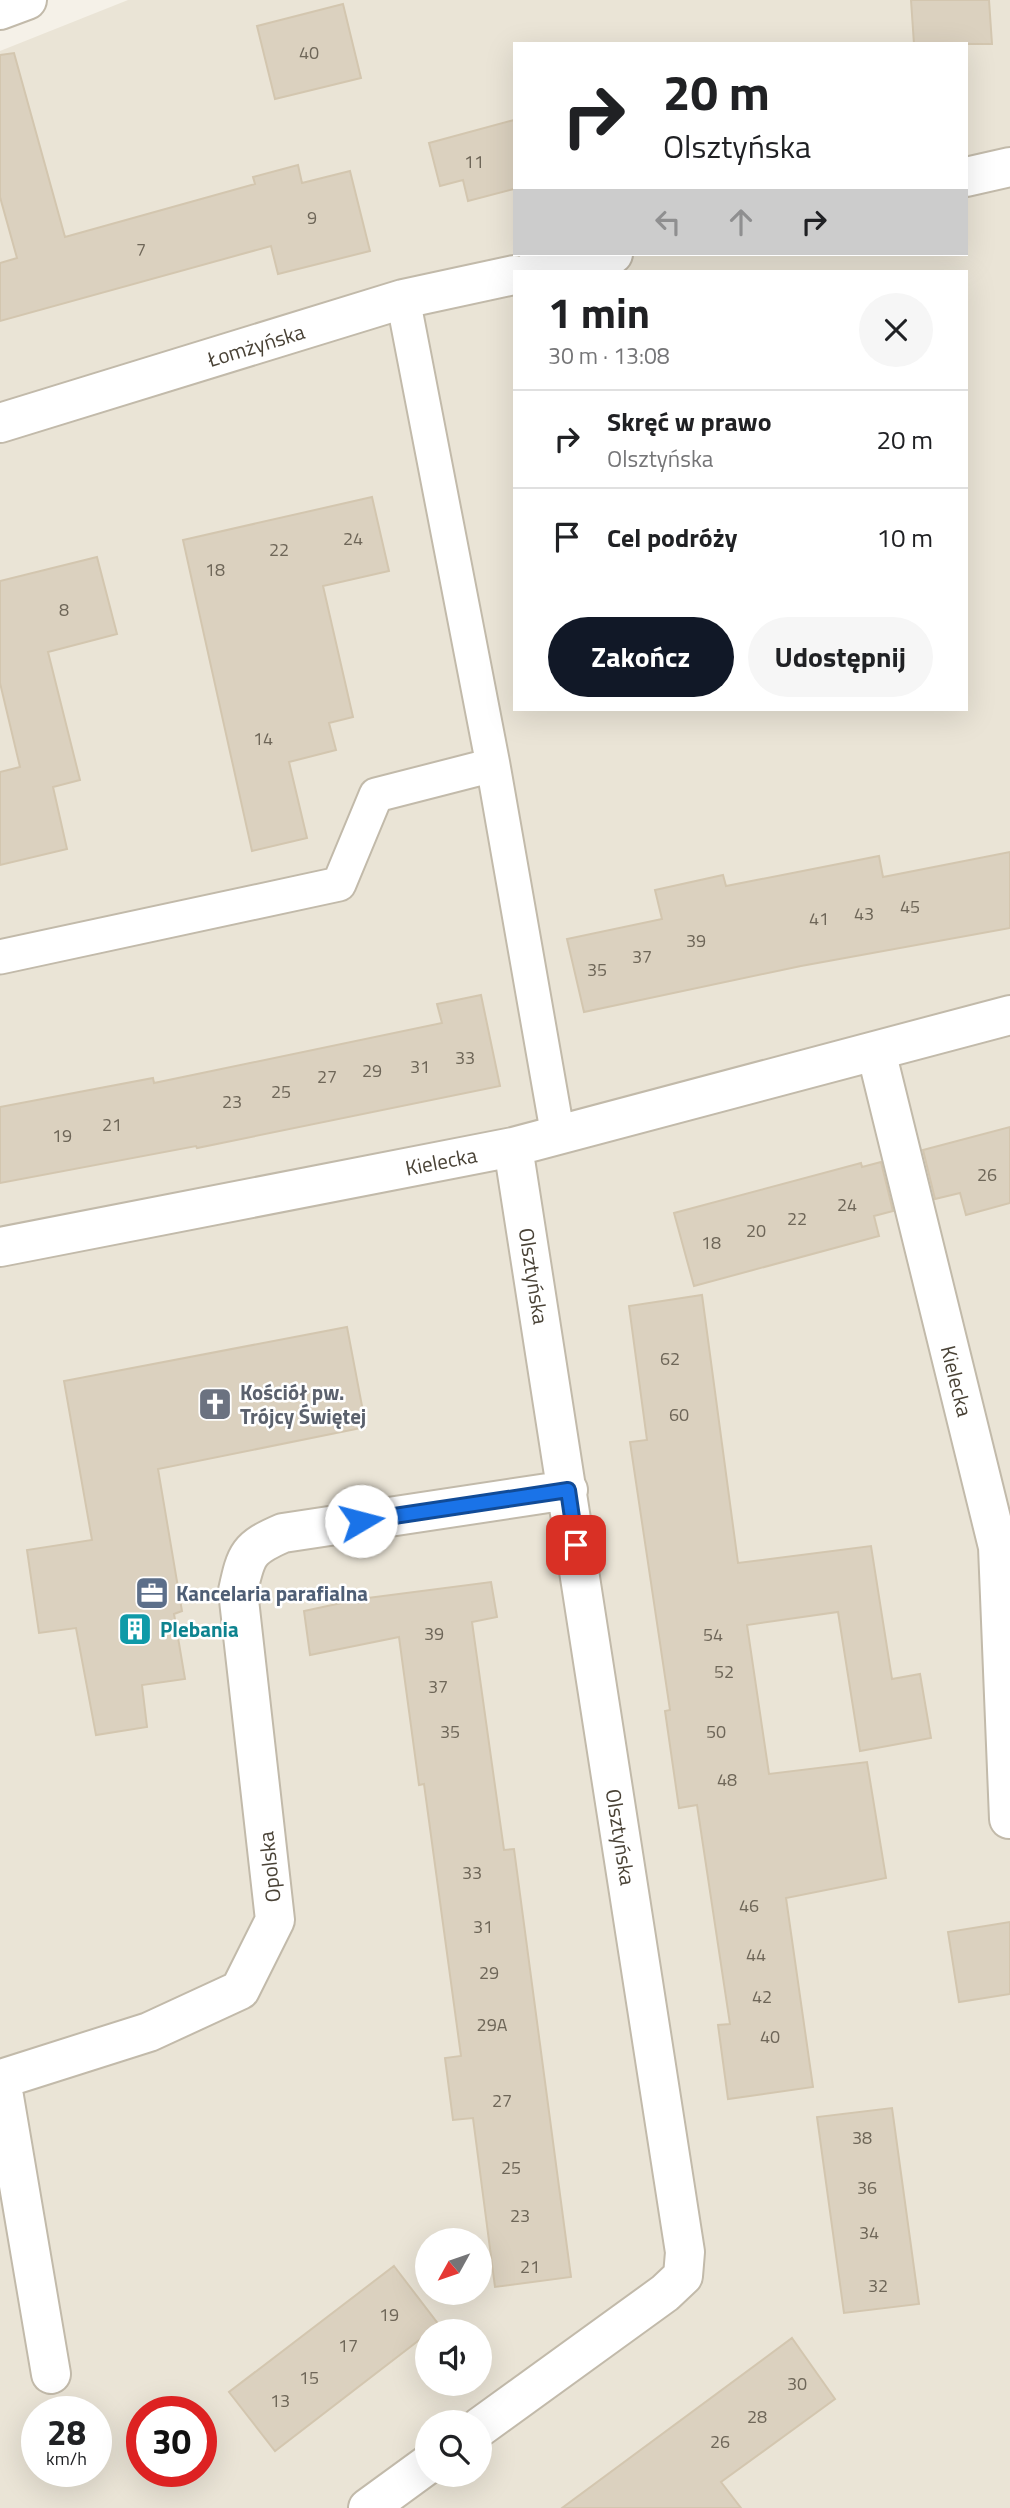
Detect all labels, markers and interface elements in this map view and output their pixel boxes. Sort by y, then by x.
house number: 40 [299,39,319,66]
text: 20 m [663,54,770,129]
icon: right [548,70,639,161]
text: Olsztyńska [663,122,811,170]
house number: 11 [464,148,484,175]
icon: left [649,203,687,241]
icon: ahead [722,203,760,241]
icon: right [795,203,833,241]
house number: 9 [307,204,317,231]
house number: 7 [136,236,146,263]
text: 1 min [548,280,650,344]
button: close [859,293,933,367]
street label: Łomżyńska [203,315,309,375]
text: 30 m · 13:08 [548,338,670,373]
text: Skręć w prawo [607,402,772,441]
icon: right [548,420,586,458]
text: 20 m [876,420,933,459]
text: Olsztyńska [607,441,713,476]
icon: arrive [548,518,586,556]
text: Cel podróży [607,518,737,557]
text: 10 m [876,518,933,557]
house number: 24 [343,525,363,552]
house number: 22 [269,536,289,563]
house number: 18 [205,556,225,583]
house number: 8 [59,596,69,623]
button: Zakończ [548,617,734,697]
button: Udostępnij [748,617,933,697]
house number: 14 [253,725,273,752]
house number: 45 [900,893,920,920]
house number: 43 [854,900,874,927]
house number: 41 [809,905,829,932]
house number: 39 [686,927,706,954]
house number: 37 [632,943,652,970]
house number: 35 [587,956,607,983]
house number: 33 [455,1044,475,1071]
house number: 31 [410,1053,430,1080]
house number: 29 [362,1057,382,1084]
house number: 27 [317,1063,337,1090]
house number: 25 [271,1078,291,1105]
house number: 23 [222,1088,242,1115]
house number: 21 [102,1111,122,1138]
house number: 19 [52,1122,72,1149]
street label: Kielecka [402,1138,480,1184]
house number: 26 [977,1161,997,1188]
house number: 24 [837,1191,857,1218]
house number: 22 [787,1205,807,1232]
house number: 20 [746,1217,766,1244]
street label: Olsztyńska [511,1226,557,1327]
house number: 18 [701,1229,721,1256]
street label: Kielecka [933,1342,981,1420]
house number: 62 [660,1345,680,1372]
place label: Kościół pw. Trójcy Świętej [240,1376,366,1432]
church icon: Kościół pw. Trójcy Świętej [196,1385,234,1423]
house number: 60 [669,1401,689,1428]
position arrow [324,1484,398,1558]
pin [546,1515,606,1575]
icon: arrive [557,1526,595,1564]
office icon: Kancelaria parafialna [133,1574,171,1612]
place label: Kancelaria parafialna [176,1577,368,1609]
building icon: Plebania [116,1610,154,1648]
place label: Plebania [160,1613,239,1645]
house number: 39 [424,1620,444,1647]
house number: 54 [703,1621,723,1648]
house number: 52 [714,1658,734,1685]
house number: 37 [428,1673,448,1700]
house number: 35 [440,1718,460,1745]
house number: 50 [706,1718,726,1745]
house number: 48 [717,1766,737,1793]
street label: Olsztyńska [598,1787,644,1888]
street label: Opolska [249,1829,289,1904]
house number: 33 [462,1859,482,1886]
house number: 46 [739,1892,759,1919]
house number: 31 [473,1913,493,1940]
house number: 44 [746,1941,766,1968]
house number: 29 [479,1959,499,1986]
house number: 42 [752,1983,772,2010]
house number: 29A [477,2011,508,2038]
house number: 40 [760,2023,780,2050]
house number: 27 [492,2087,512,2114]
house number: 38 [852,2124,872,2151]
house number: 25 [501,2154,521,2181]
house number: 36 [857,2174,877,2201]
house number: 23 [510,2202,530,2229]
house number: 34 [859,2219,879,2246]
north arrow [415,2228,492,2305]
map controls [415,2228,492,2487]
house number: 21 [520,2253,540,2280]
house number: 32 [868,2272,888,2299]
house number: 19 [379,2301,399,2328]
button: sound [415,2319,492,2396]
house number: 17 [338,2332,358,2359]
house number: 15 [299,2364,319,2391]
house number: 30 [787,2370,807,2397]
house number: 13 [270,2387,290,2414]
speed limit sign: 30 [126,2396,217,2487]
house number: 28 [747,2403,767,2430]
text: 28 [47,2405,86,2459]
button: search [415,2410,492,2487]
house number: 26 [710,2428,730,2455]
text: km/h [46,2445,87,2472]

